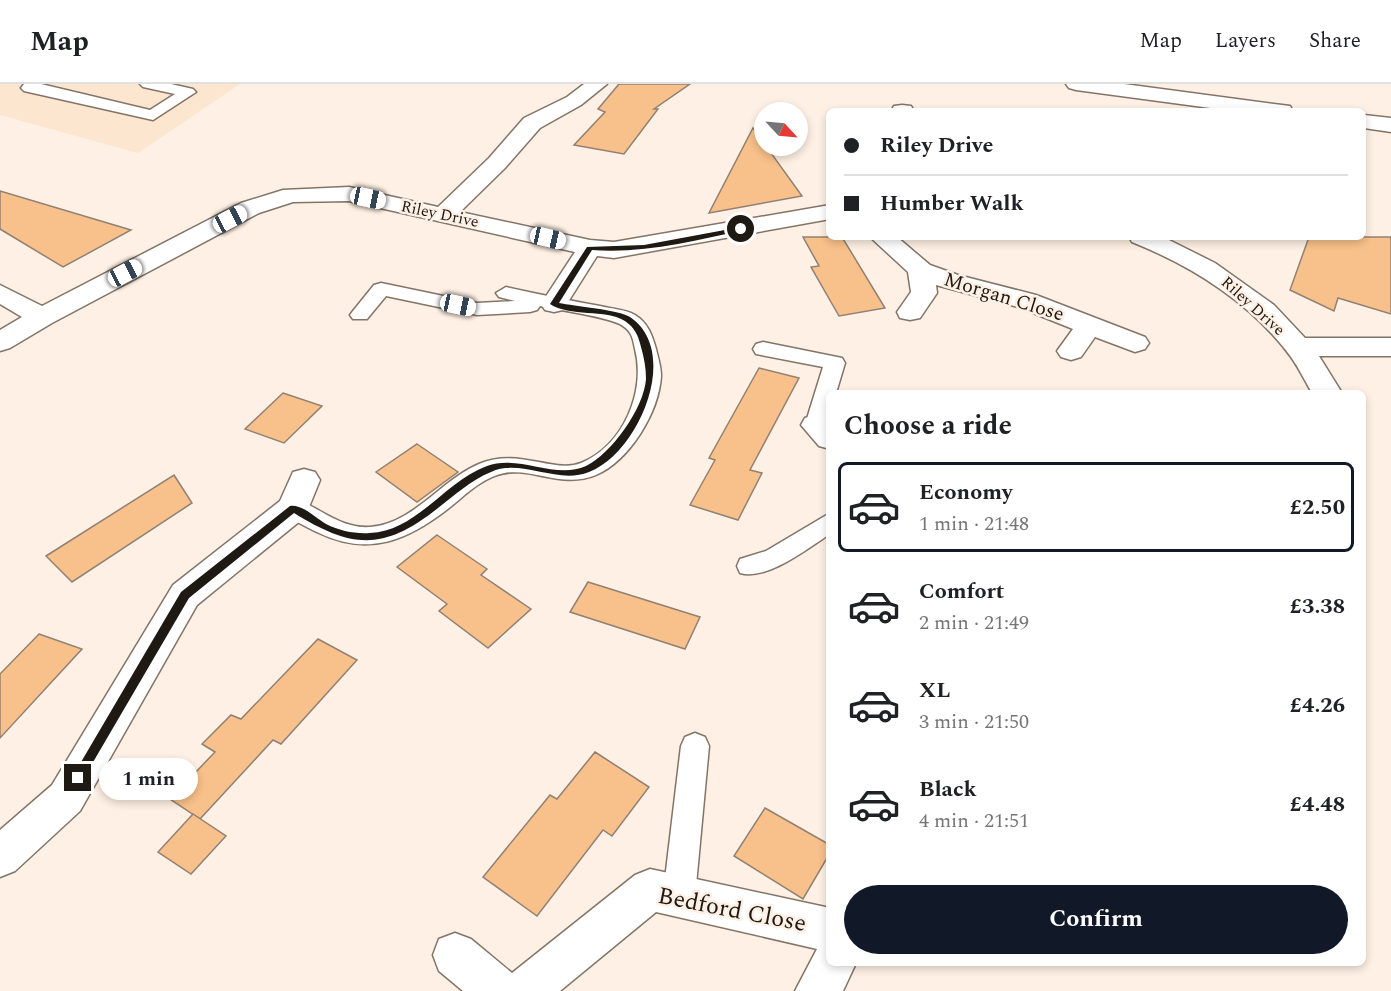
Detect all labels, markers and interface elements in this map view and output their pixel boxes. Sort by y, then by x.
text: Map [30,20,89,63]
text: Map [1140,25,1182,57]
text: Layers [1215,25,1276,57]
text: Share [1309,25,1361,57]
north arrow [754,102,808,156]
map controls [754,102,808,156]
text: Riley Drive [880,129,993,162]
car [349,185,387,211]
text: Humber Walk [880,187,1024,220]
street label: Riley Drive [399,194,481,234]
car [210,203,250,235]
route start [727,215,754,242]
car [528,225,568,251]
car [105,257,145,289]
street label: Morgan Close [940,264,1068,330]
street label: Riley Drive [1216,271,1290,341]
car [439,292,477,318]
text: Choose a ride [844,405,1012,447]
text: Economy [919,476,1012,509]
icon: car [847,480,901,534]
text: £2.50 [1290,491,1345,524]
text: 1 min · 21:48 [919,509,1029,539]
text: Comfort [919,575,1004,608]
icon: car [847,579,901,633]
text: £3.38 [1290,590,1345,623]
text: 2 min · 21:49 [919,608,1029,638]
text: XL [919,674,950,707]
icon: car [847,678,901,732]
text: £4.26 [1290,689,1345,722]
text: 3 min · 21:50 [919,707,1029,737]
callout: 1 min [99,757,198,799]
route end [64,764,91,791]
text: 1 min [122,764,175,794]
text: Black [919,773,977,806]
icon: car [847,777,901,831]
text: £4.48 [1290,788,1345,821]
text: 4 min · 21:51 [919,806,1029,836]
street label: Bedford Close [655,878,809,942]
button: Confirm [844,885,1348,954]

